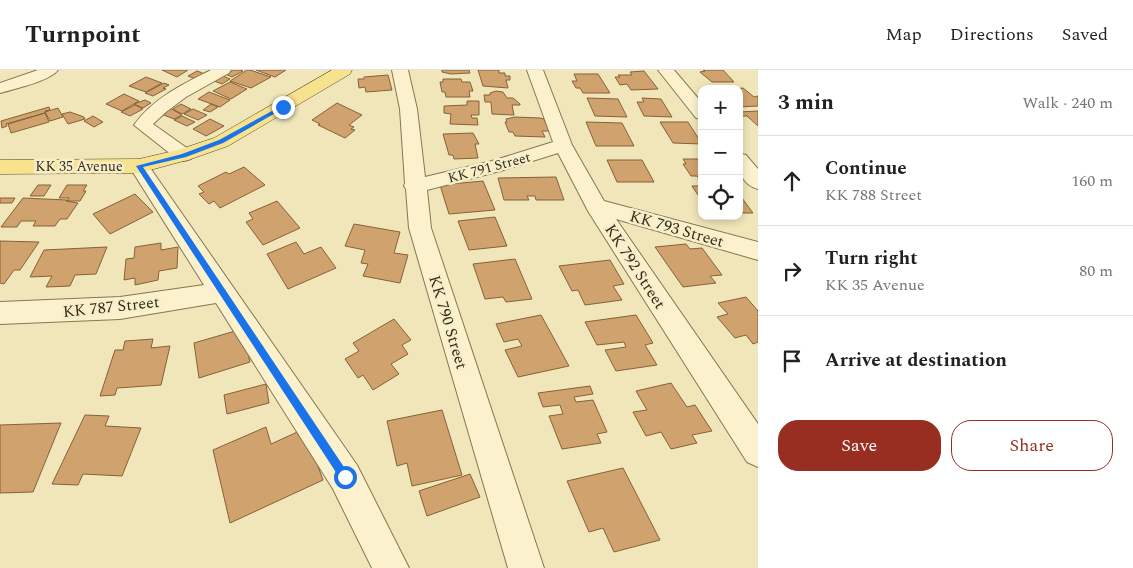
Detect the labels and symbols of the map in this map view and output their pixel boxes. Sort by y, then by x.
route end [272,96,295,119]
street label: KK 791 Street [445,146,533,189]
street label: KK 35 Avenue [35,156,123,177]
street label: KK 793 Street [627,204,727,254]
street label: KK 792 Street [599,219,672,314]
street label: KK 790 Street [422,272,474,372]
street label: KK 787 Street [62,290,161,324]
route start [334,466,357,489]

